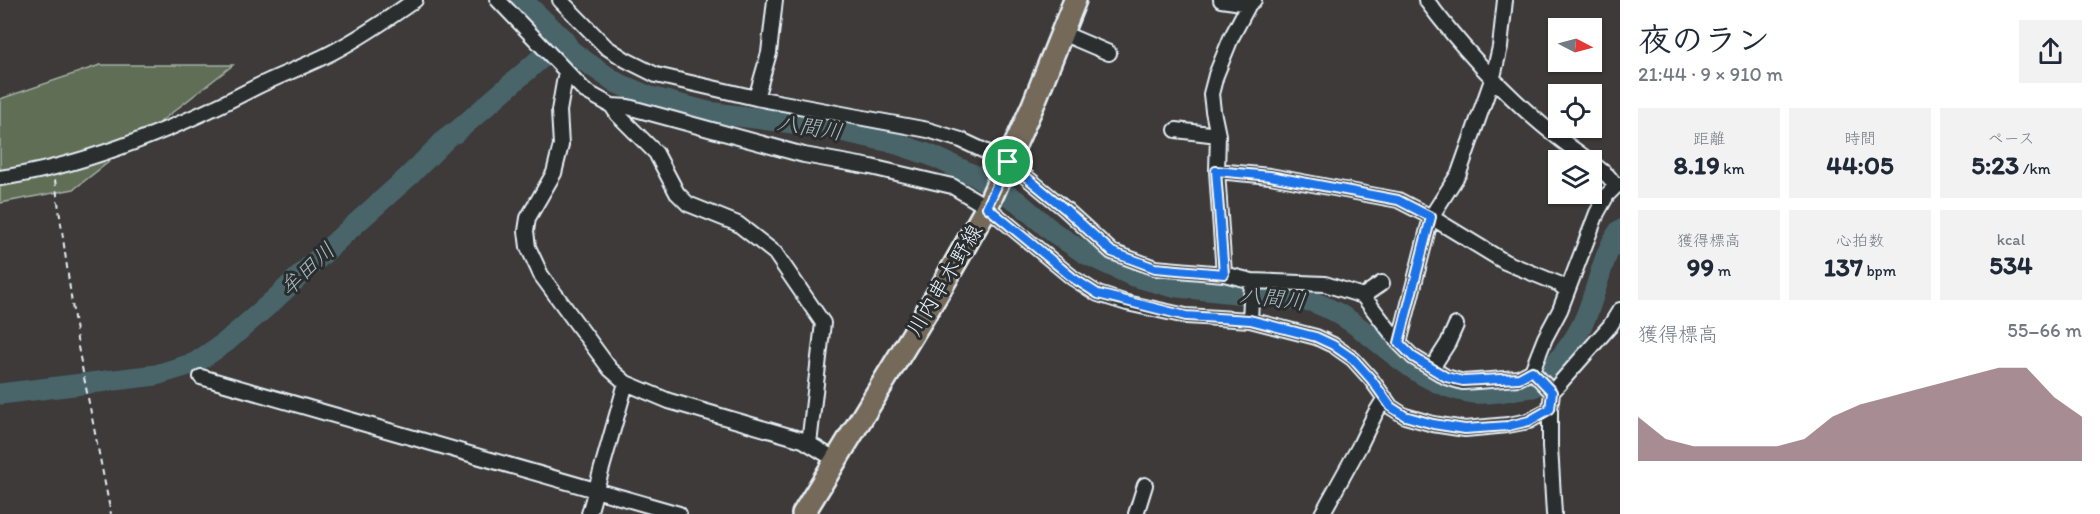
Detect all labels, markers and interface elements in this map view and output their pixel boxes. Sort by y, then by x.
north arrow [1548,18,1602,72]
map controls [1548,18,1602,204]
text: 夜のラン [1638,20,1770,59]
button: share [2019,20,2082,83]
text: 21:44 · 9 × 910 m [1638,62,1783,86]
button: locate [1548,84,1602,138]
water label: 八間川 [775,109,845,145]
text: 距離 [1693,129,1725,148]
text: 時間 [1844,129,1876,148]
text: ペース [1987,129,2035,148]
pin [982,136,1033,187]
icon: arrive [991,145,1024,178]
text: 8.19 [1673,149,1720,181]
text: 44:05 [1826,149,1894,181]
text: 5:23 [1971,149,2019,181]
button: layers [1548,150,1602,204]
text: km [1720,159,1745,178]
text: /km [2019,159,2051,178]
street label: 川内串木野線 [901,220,987,340]
text: kcal [1997,230,2025,249]
text: 獲得標高 [1677,231,1741,250]
text: 心拍数 [1836,231,1884,250]
water label: 牟田川 [274,237,340,301]
text: 534 [1989,249,2033,281]
text: 99 [1687,251,1714,283]
text: 137 [1824,251,1863,283]
text: m [1714,261,1731,280]
text: bpm [1863,261,1896,280]
water label: 八間川 [1239,281,1307,315]
text: 55–66 m [2007,318,2082,342]
text: 獲得標高 [1638,322,1718,346]

